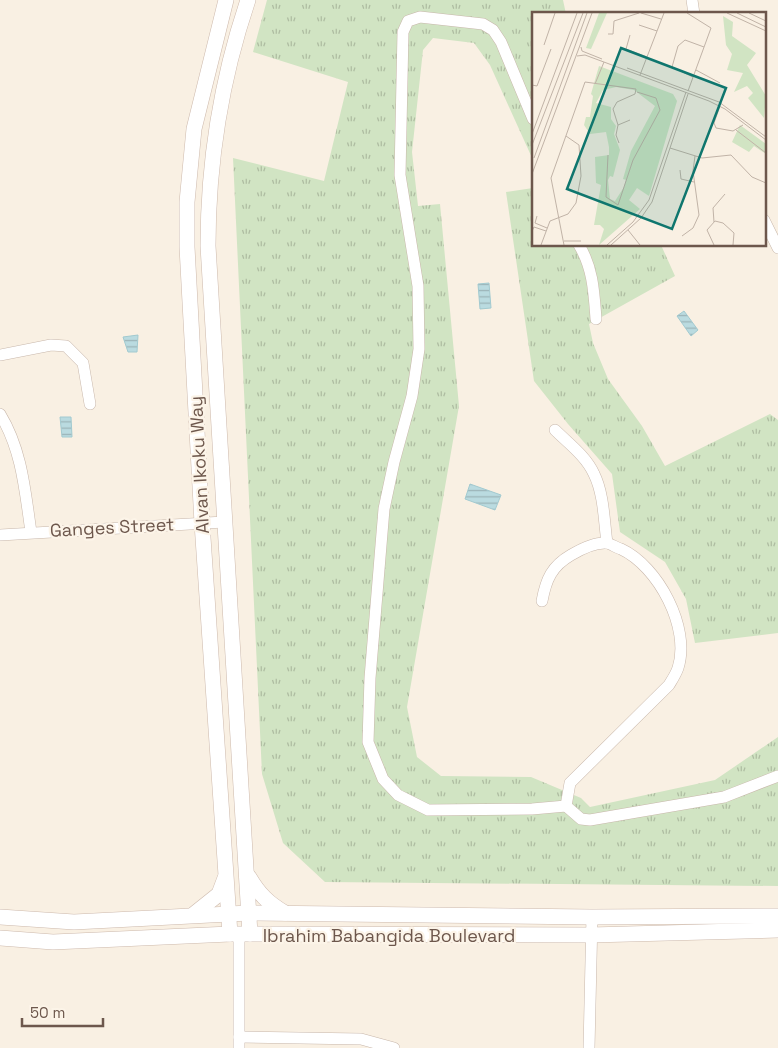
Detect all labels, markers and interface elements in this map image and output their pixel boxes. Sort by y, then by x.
inset map [532,12,766,246]
street label: Alvan Ikoku Way [184,396,214,534]
street label: Ganges Street [49,512,175,542]
street label: Ibrahim Babangida Boulevard [263,924,515,947]
scale bar [22,996,104,1028]
text: 50 m [30,1003,65,1022]

